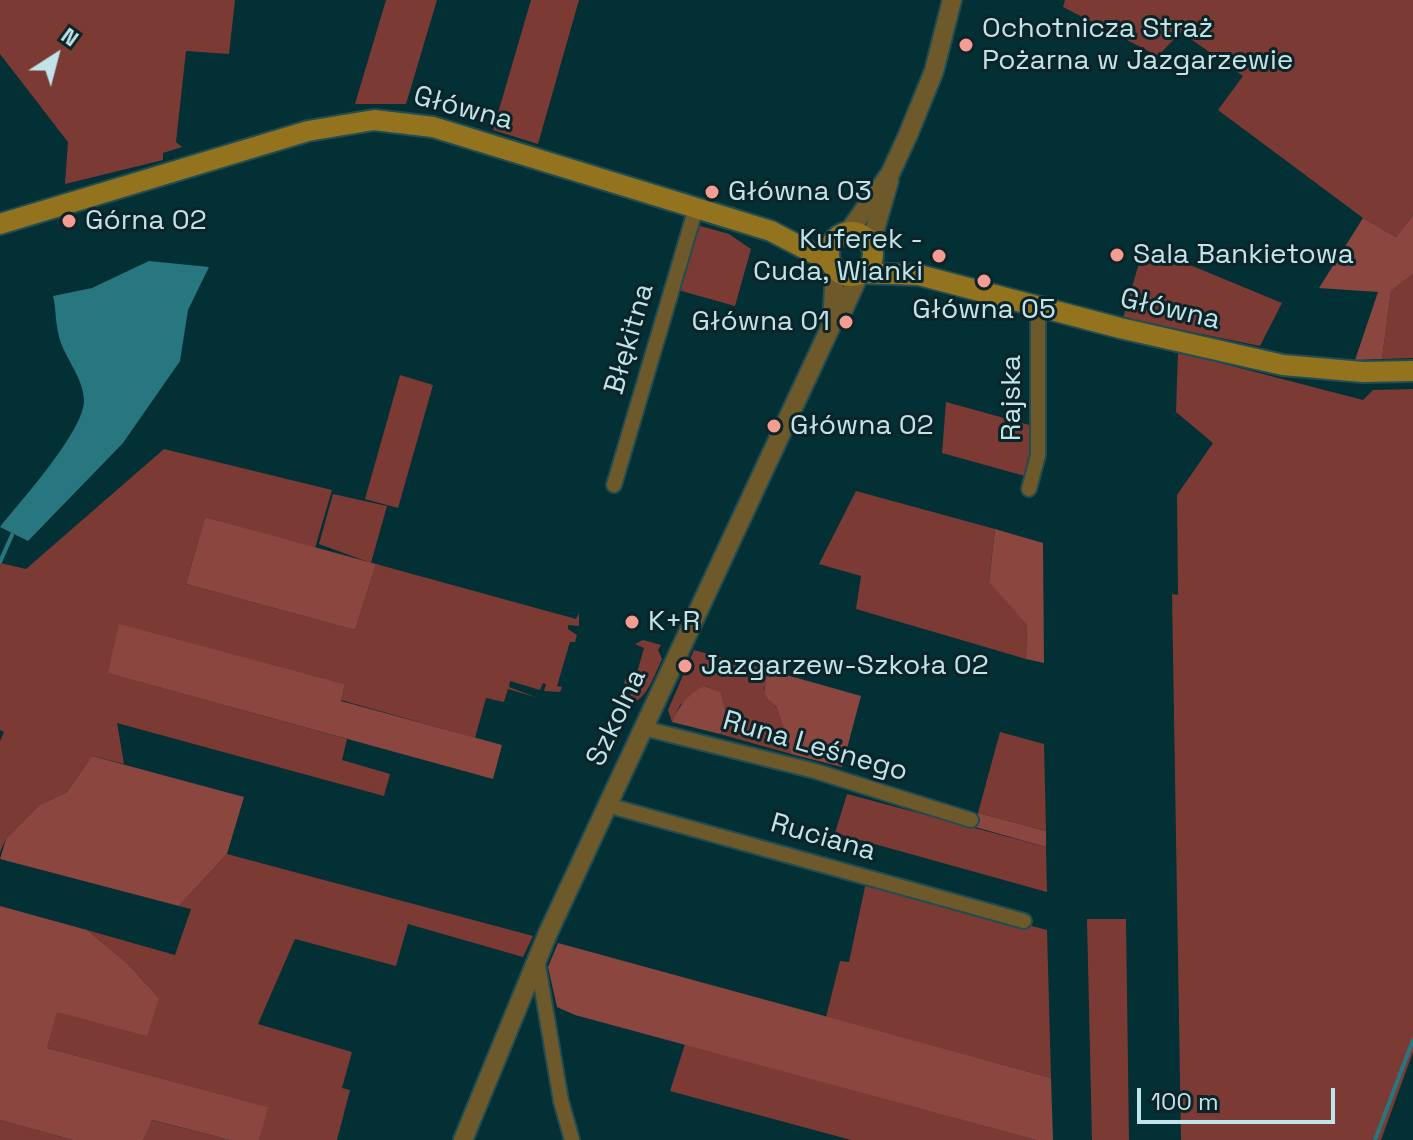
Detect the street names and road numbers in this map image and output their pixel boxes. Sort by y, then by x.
street label: Główna [410,80,516,138]
street label: Błękitna [598,280,662,398]
street label: Główna [1117,282,1223,338]
street label: Rajska [995,355,1029,441]
street label: Szkolna [580,664,654,772]
street label: Runa Leśnego [719,705,911,789]
street label: Ruciana [767,807,879,869]

